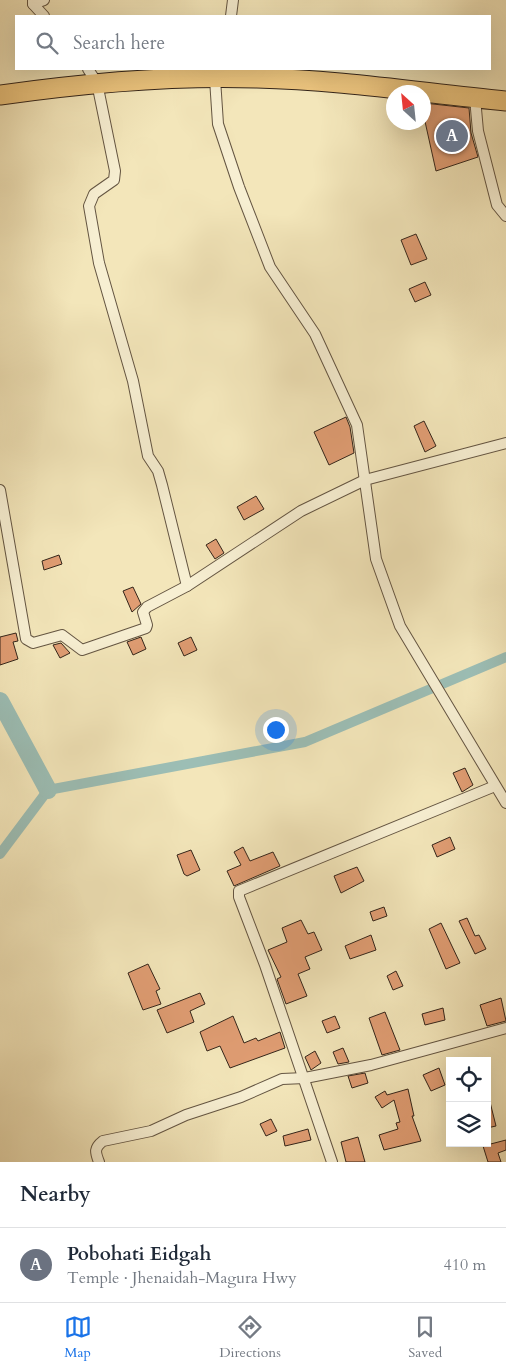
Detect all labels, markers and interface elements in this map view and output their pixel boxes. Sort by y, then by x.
search box [15,15,491,70]
icon: search [33,29,61,57]
text: Search here [73,30,165,56]
north arrow [386,85,431,130]
pin: A [436,117,468,155]
your location [263,717,289,743]
map controls [446,1057,491,1147]
button: locate [446,1057,491,1102]
button: layers [446,1102,491,1147]
text: Nearby [20,1180,91,1209]
text: Pobohati Eidgah [67,1241,211,1267]
text: A [30,1254,42,1276]
text: 410 m [444,1254,486,1276]
text: Temple · Jhenaidah-Magura Hwy [67,1267,297,1289]
tab: Map [64,1313,92,1362]
tab: Directions [219,1313,281,1362]
tab: Saved [408,1313,442,1362]

